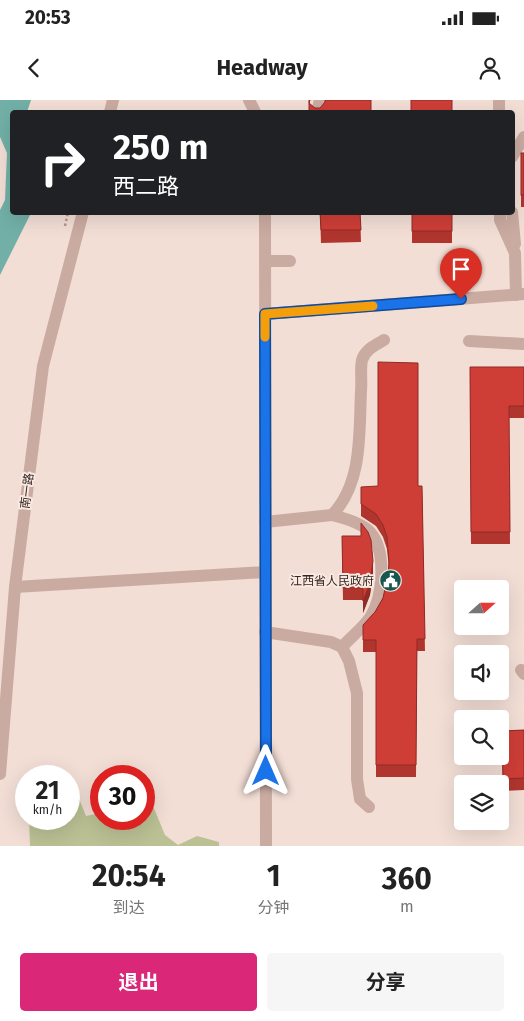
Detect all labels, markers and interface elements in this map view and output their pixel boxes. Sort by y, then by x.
text: 20:53 [25,6,71,29]
icon: back [20,54,48,82]
text: Headway [216,54,308,81]
icon: person [476,54,504,82]
text: 250 m [113,126,208,168]
icon: right [30,130,95,195]
text: 西二路 [113,173,179,200]
pin [440,248,482,299]
icon: arrive [447,255,475,283]
street label: 南一路 [18,472,36,510]
public building icon: 江西省人民政府 [378,569,402,593]
place label: 江西省人民政府 [290,574,374,588]
north arrow [454,580,509,635]
map controls [454,580,509,830]
button: sound [454,645,509,700]
button: search [454,710,509,765]
position arrow [239,744,291,796]
speed limit sign: 30 [90,765,155,830]
button: layers [454,775,509,830]
text: 21 [36,776,59,806]
text: km/h [33,803,62,817]
text: 20:54 [92,858,166,894]
text: 1 [267,858,281,894]
text: 360 [382,861,432,897]
text: m [400,897,414,916]
text: 到达 [113,898,145,917]
text: 分钟 [258,898,290,917]
button: 退出 [20,953,257,1011]
button: 分享 [267,953,504,1011]

